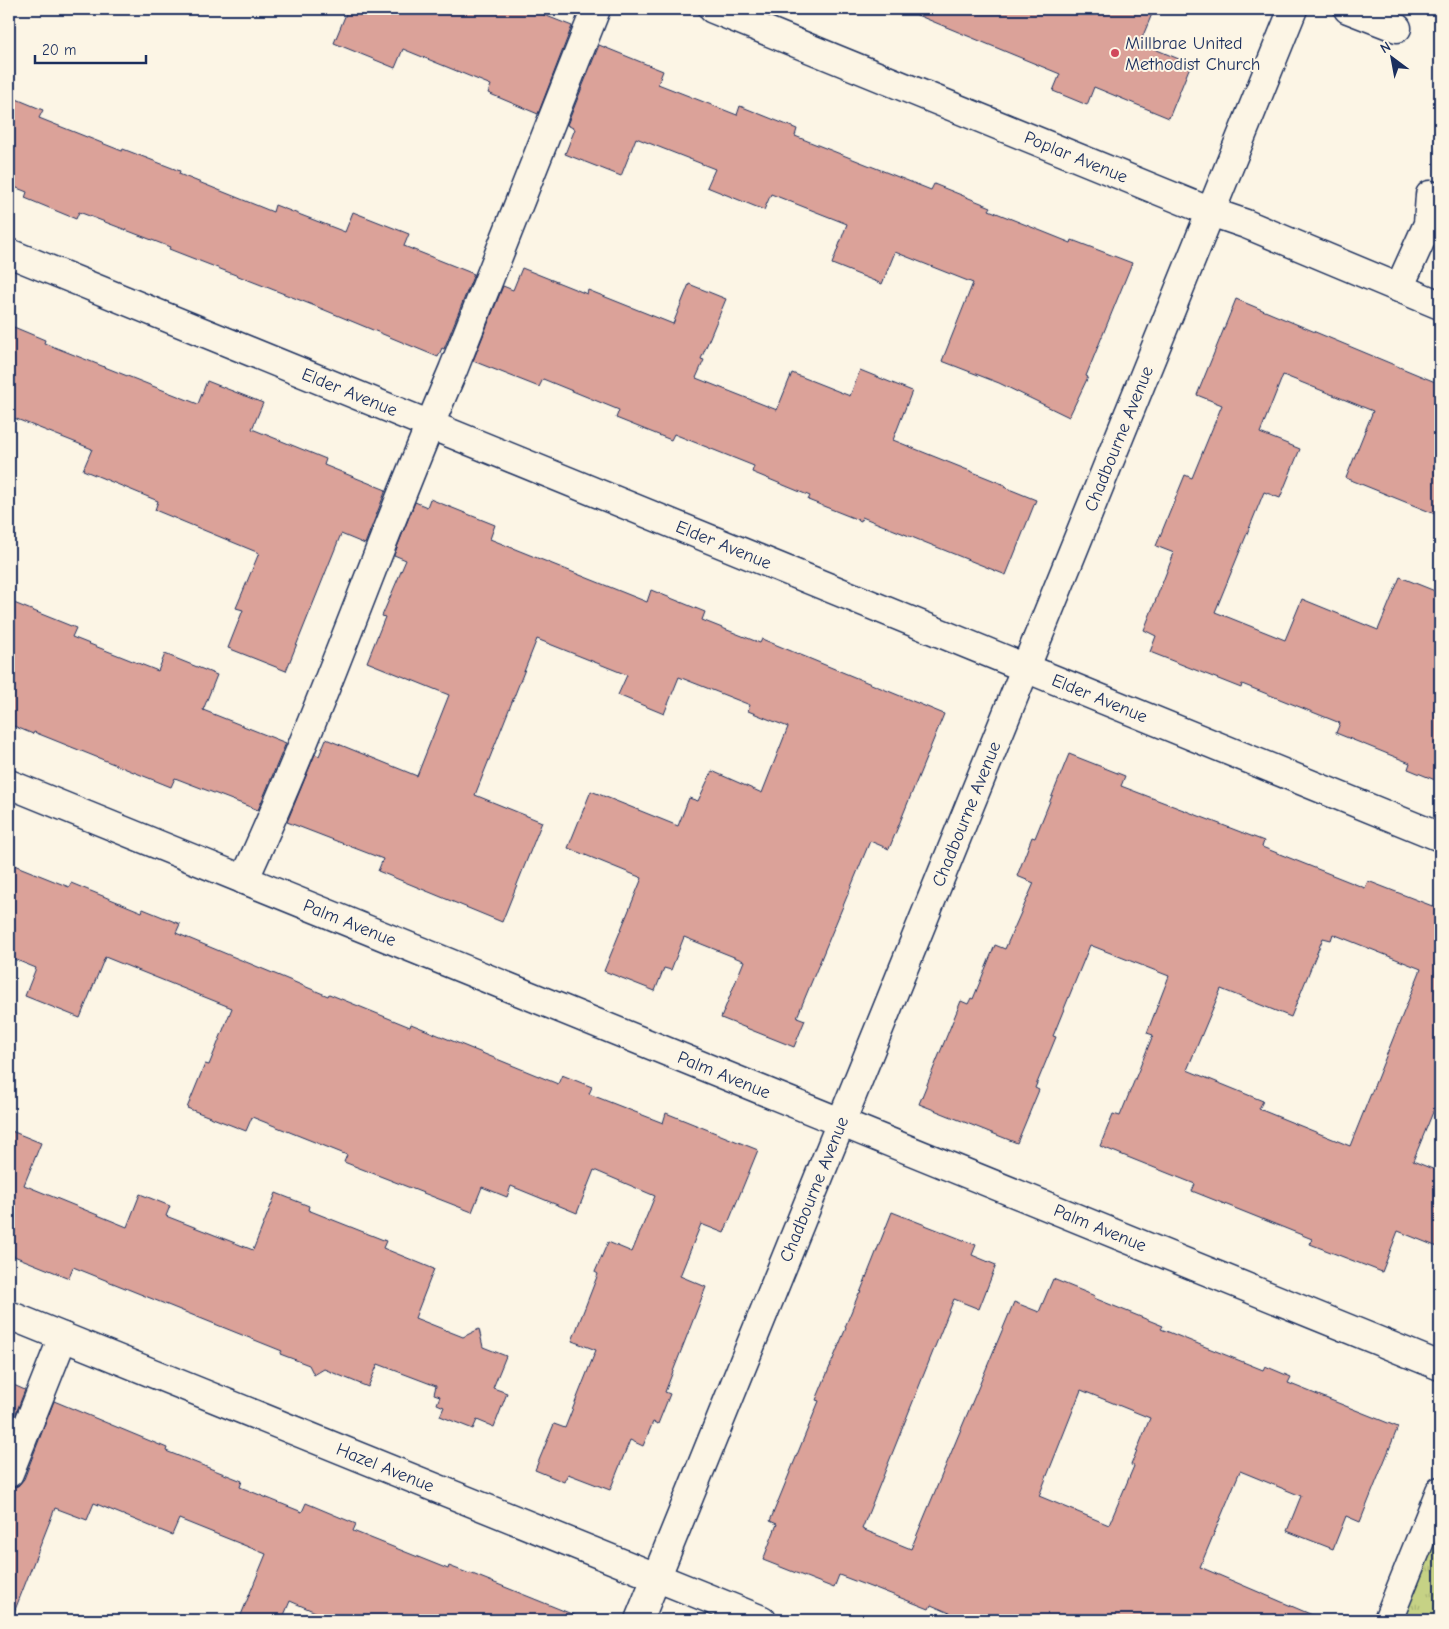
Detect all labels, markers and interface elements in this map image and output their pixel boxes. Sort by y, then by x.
scale bar [35,32,146,64]
north arrow [1366,32,1416,82]
place label: Millbrae United Methodist Church [1125,33,1261,75]
text: N [1377,38,1394,57]
text: 20 m [42,41,76,59]
marker: Millbrae United Methodist Church [1109,47,1121,59]
street label: Poplar Avenue [1021,127,1131,187]
street label: Elder Avenue [299,363,401,421]
street label: Chadbourne Avenue [1080,363,1157,514]
street label: Elder Avenue [673,516,775,574]
street label: Elder Avenue [1049,669,1151,727]
street label: Chadbourne Avenue [927,738,1005,890]
street label: Palm Avenue [300,894,399,951]
street label: Palm Avenue [675,1047,774,1103]
street label: Chadbourne Avenue [775,1113,853,1265]
street label: Palm Avenue [1051,1200,1150,1256]
street label: Hazel Avenue [333,1438,437,1497]

